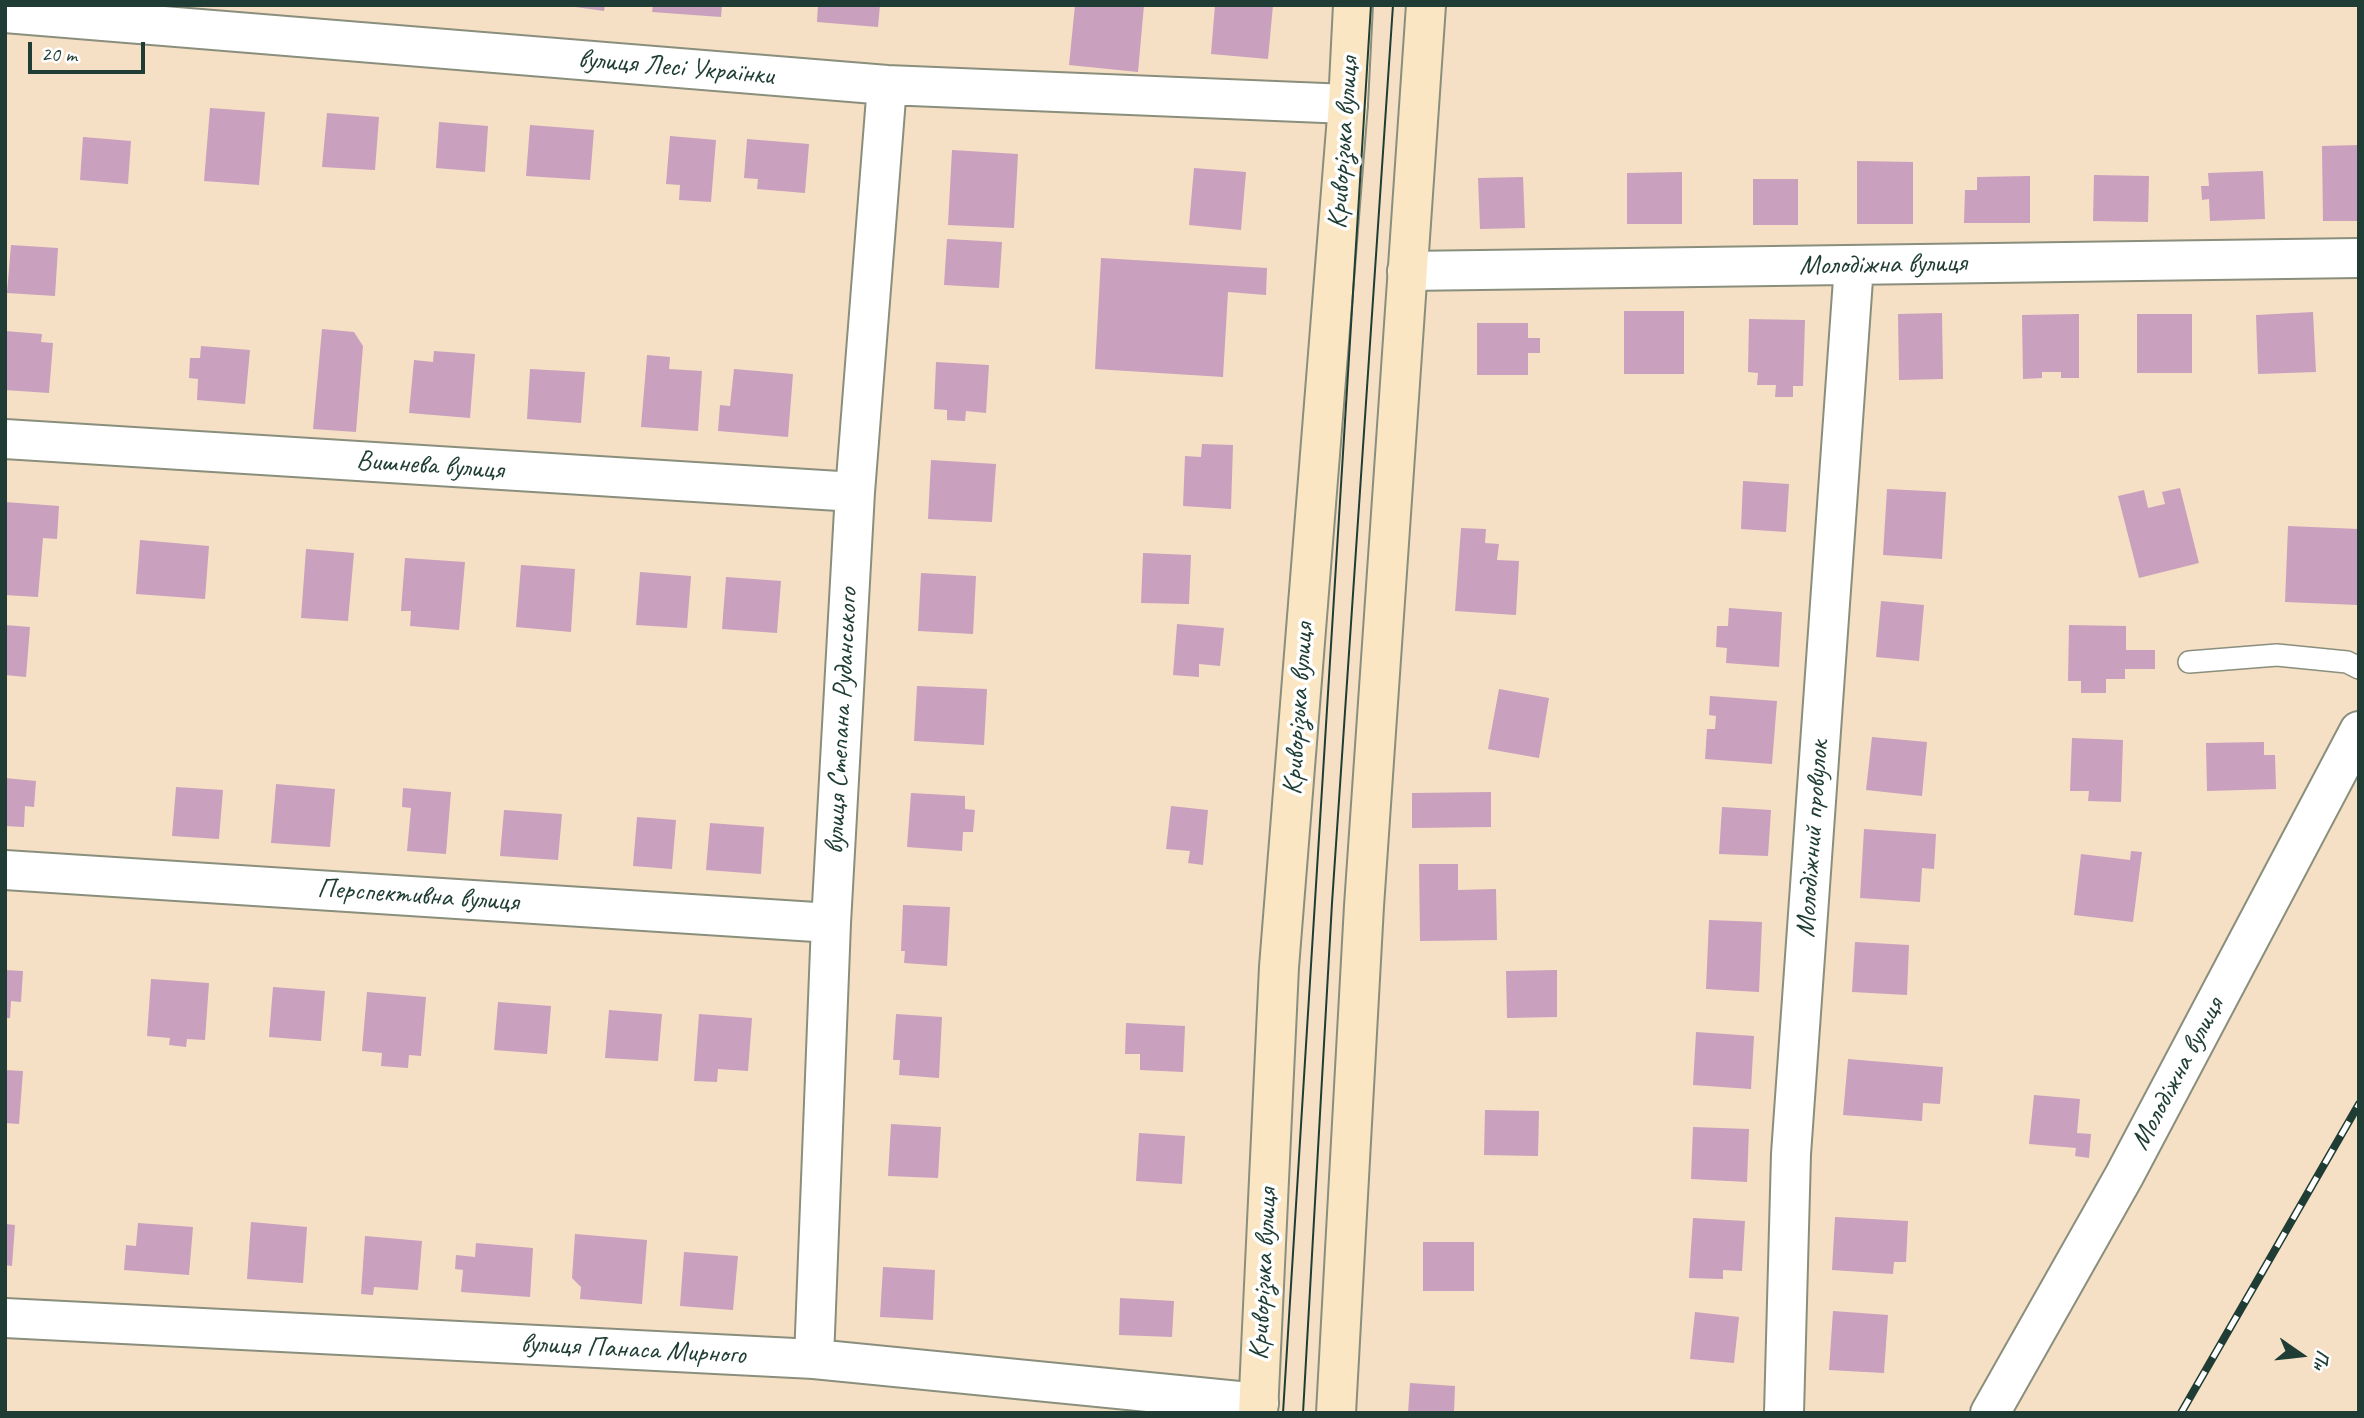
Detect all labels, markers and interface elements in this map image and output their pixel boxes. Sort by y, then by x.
scale bar [32,28,149,72]
text: 20 m [41,41,77,67]
street label: вулиця Лесі Українки [577,43,775,93]
street label: Криворізька вулиця [1321,56,1367,230]
street label: Молодіжна вулиця [1799,247,1967,283]
street label: Вишнева вулиця [355,444,505,488]
street label: вулиця Степана Руданського [818,587,866,855]
street label: Криворізька вулиця [1276,622,1322,796]
street label: Молодіжний провулок [1789,739,1837,939]
street label: Перспективна вулиця [316,872,520,920]
street label: Молодіжна вулиця [2124,992,2232,1156]
street label: Криворізька вулиця [1243,1187,1285,1361]
north arrow [2266,1320,2336,1390]
street label: вулиця Панаса Мирного [520,1327,746,1373]
text: Пн [2307,1348,2335,1373]

